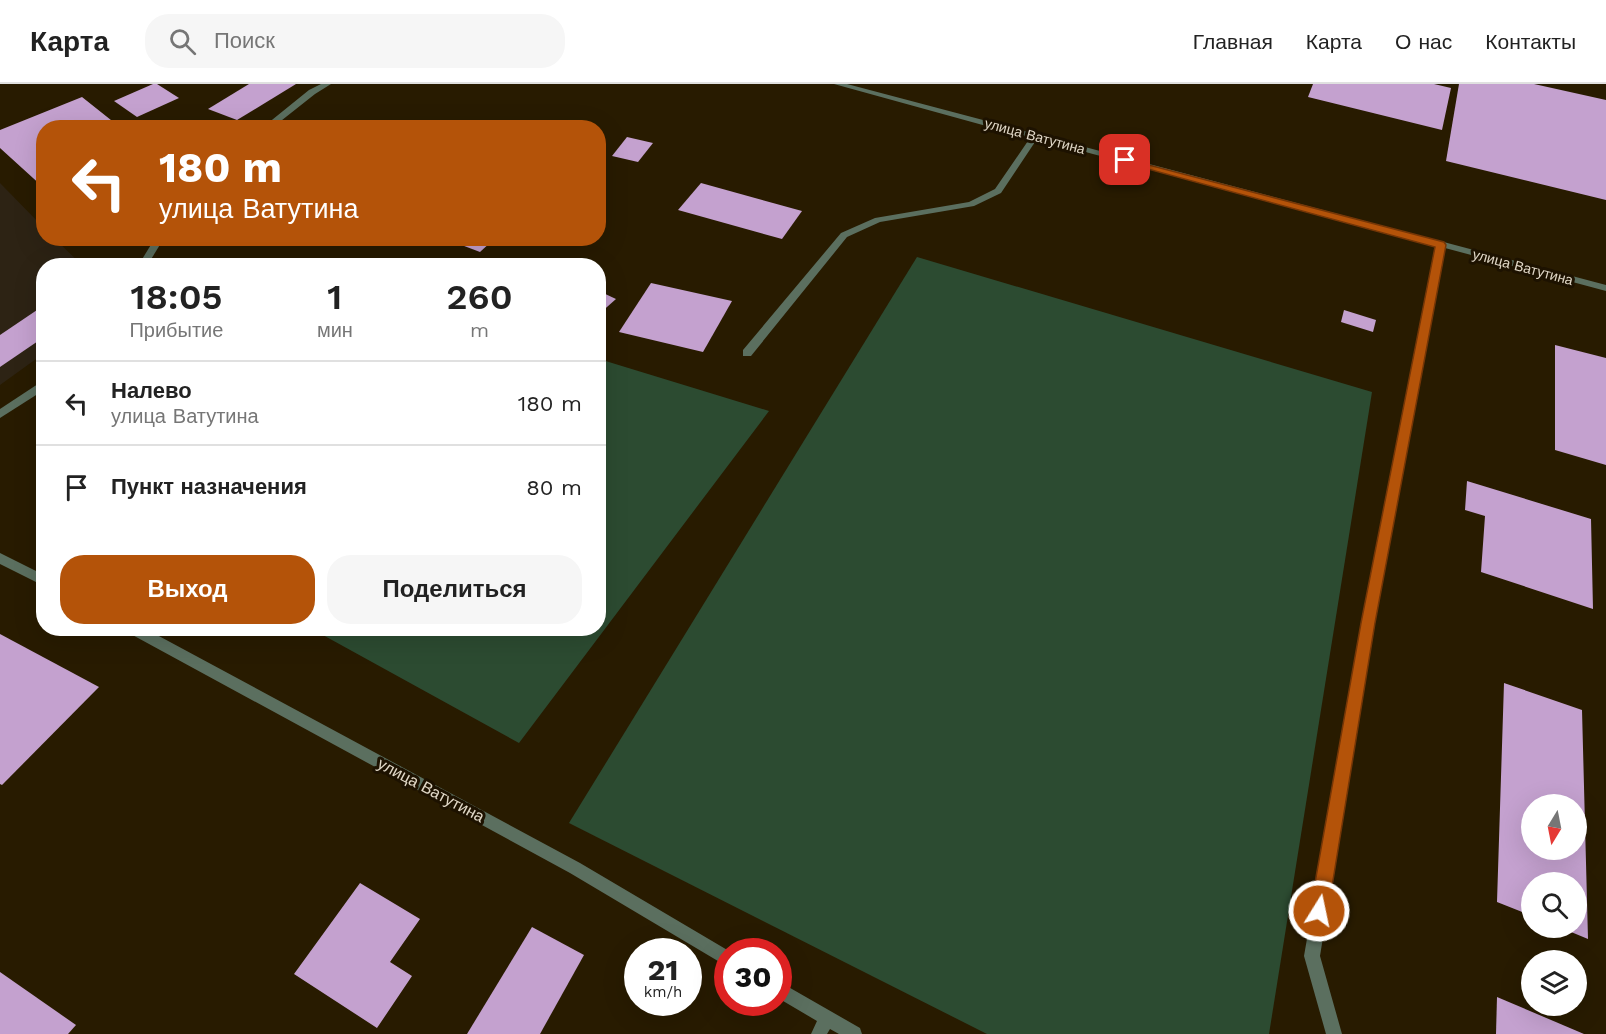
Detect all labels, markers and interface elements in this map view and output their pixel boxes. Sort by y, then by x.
search box [145,14,565,68]
text: Карта [30,25,109,58]
icon: search [166,25,199,58]
text: Поиск [214,28,275,53]
text: Главная [1193,29,1273,54]
text: Карта [1306,29,1362,54]
text: О нас [1395,29,1452,54]
text: Контакты [1485,29,1576,54]
street label: улица Ватутина [983,115,1087,157]
pin [1099,134,1150,185]
text: 180 m [159,143,282,192]
icon: arrive [1108,143,1141,176]
icon: left [60,144,138,222]
text: улица Ватутина [159,193,358,225]
street label: улица Ватутина [1471,246,1575,288]
text: 18:05 [130,276,222,318]
text: 1 [327,276,342,318]
text: 260 [446,276,513,318]
text: Прибытие [129,318,223,342]
text: мин [317,318,353,342]
text: m [470,318,489,342]
text: Налево [111,378,192,403]
icon: left [60,387,93,420]
text: 180 m [518,391,582,416]
text: улица Ватутина [111,404,259,428]
icon: arrive [60,471,93,504]
text: Пункт назначения [111,474,307,499]
text: 80 m [526,475,582,500]
button: Выход [60,555,315,624]
button: Поделиться [327,555,582,624]
street label: улица Ватутина [374,754,488,826]
north arrow [1521,794,1587,860]
map controls [1521,794,1587,1016]
button: search [1521,872,1587,938]
position arrow [1287,879,1351,943]
speed limit sign: 30 [714,938,792,1016]
button: layers [1521,950,1587,1016]
text: 21 [648,952,678,987]
text: km/h [644,983,682,1001]

